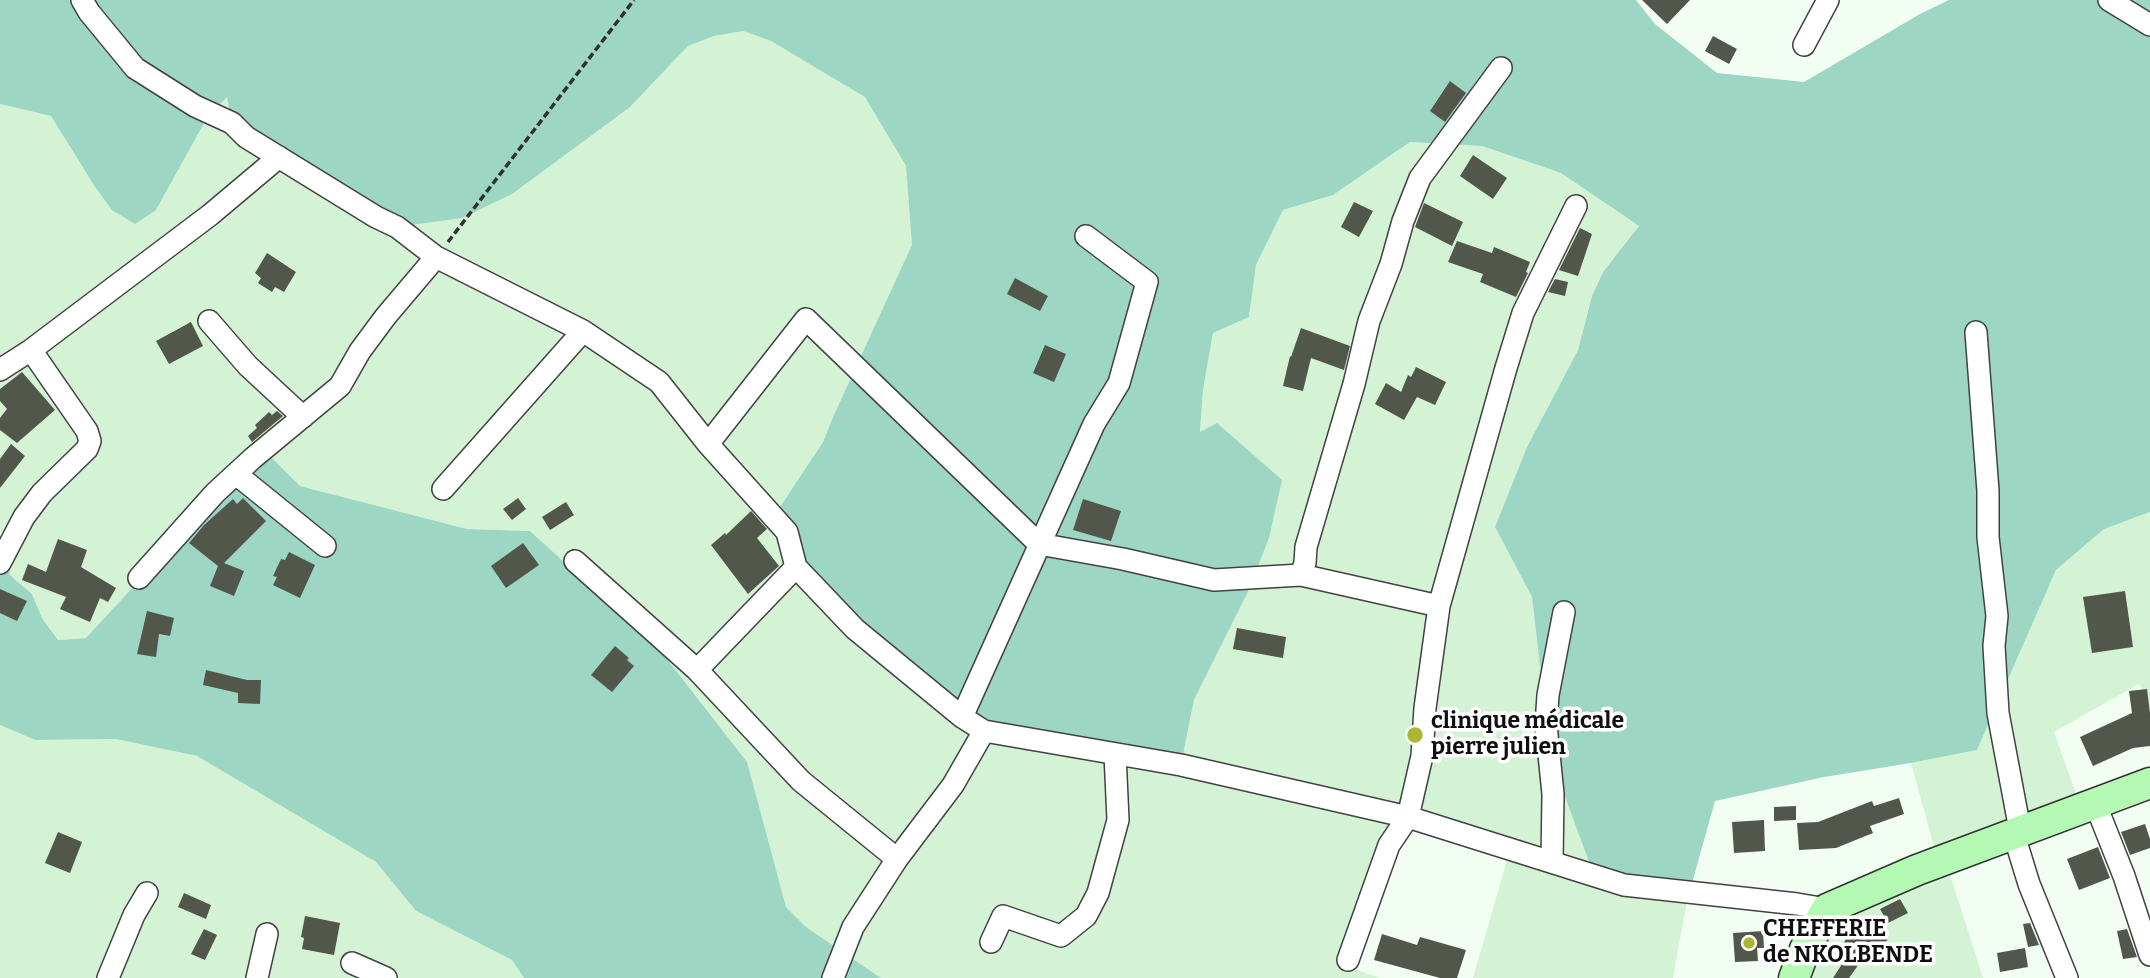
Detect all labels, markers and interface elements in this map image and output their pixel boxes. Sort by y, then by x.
place label: clinique médicale pierre julien [1431,708,1624,762]
marker: clinique médicale pierre julien [1405,725,1425,745]
place label: CHEFFERIE de NKOLBENDE [1763,916,1933,970]
marker: CHEFFERIE de NKOLBENDE [1741,935,1757,951]

